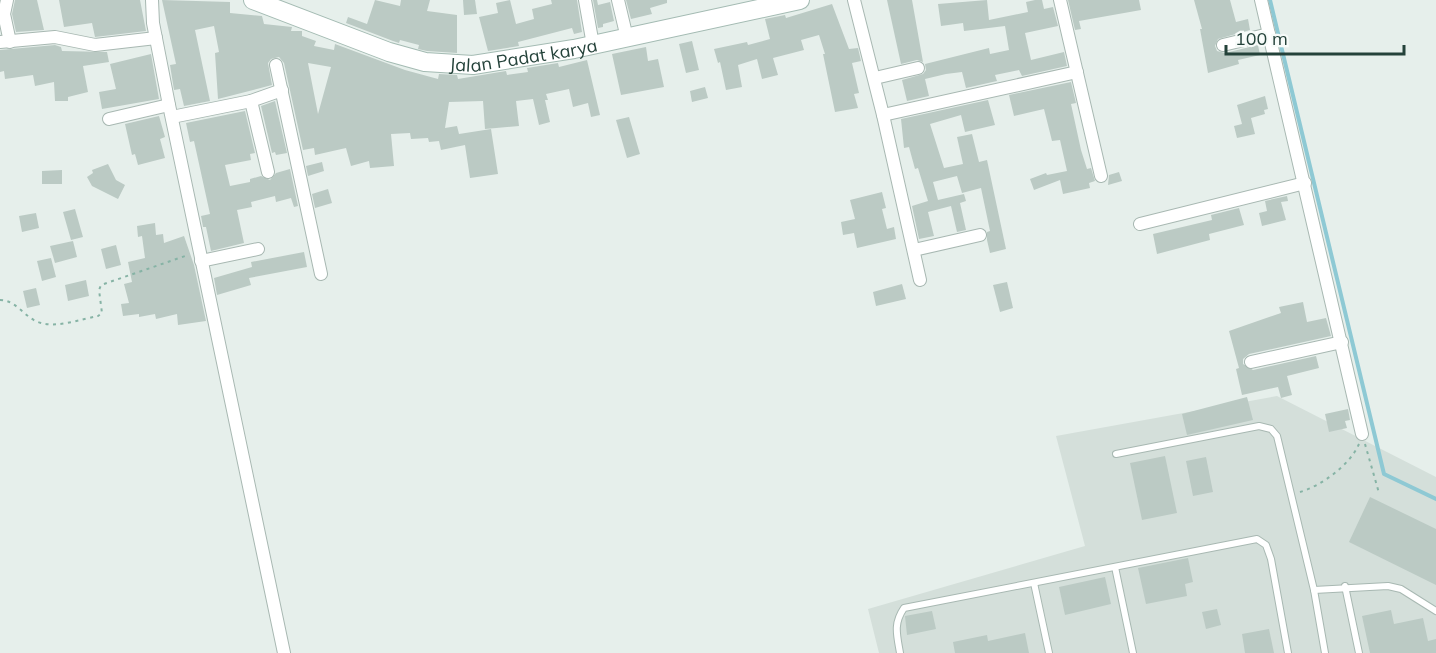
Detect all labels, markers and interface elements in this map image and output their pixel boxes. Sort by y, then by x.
scale bar [1226,18,1404,56]
text: 100 m [1235,27,1288,50]
street label: Jalan Padat karya [449,33,599,77]

